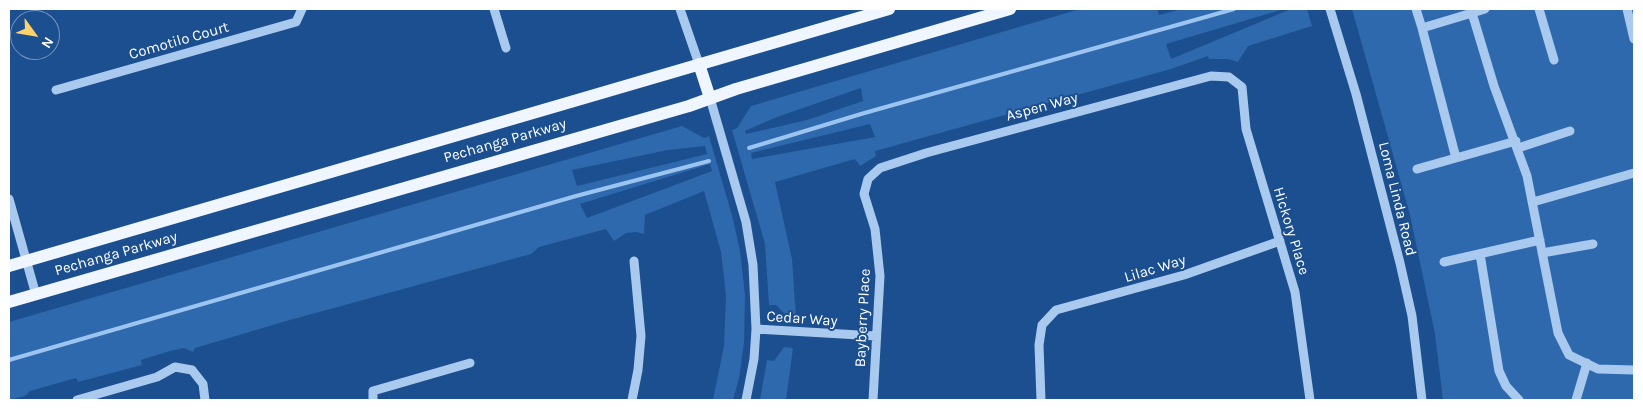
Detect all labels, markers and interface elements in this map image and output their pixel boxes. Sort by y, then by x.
north arrow [10,10,60,60]
street label: Comotilo Court [127,18,231,64]
text: N [37,34,57,51]
street label: Aspen Way [1004,89,1080,125]
street label: Pechanga Parkway [442,115,568,167]
street label: Loma Linda Road [1374,140,1420,258]
street label: Hickory Place [1269,185,1313,277]
street label: Pechanga Parkway [53,228,179,280]
street label: Lilac Way [1122,251,1188,287]
street label: Bayberry Place [851,268,875,368]
street label: Cedar Way [766,308,838,330]

